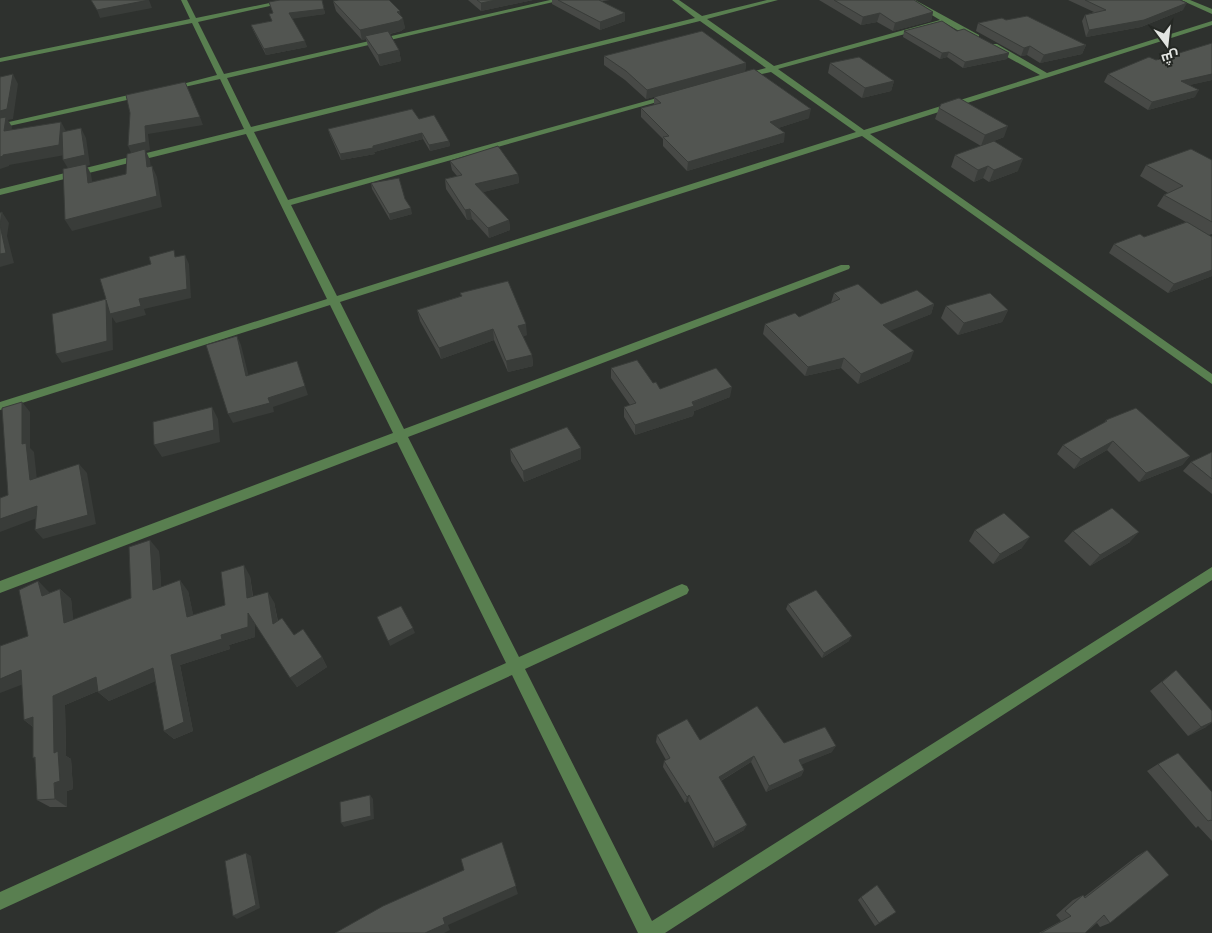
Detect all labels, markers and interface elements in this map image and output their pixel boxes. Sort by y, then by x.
north arrow [1142,20,1192,70]
text: ش [1159,47,1181,68]

